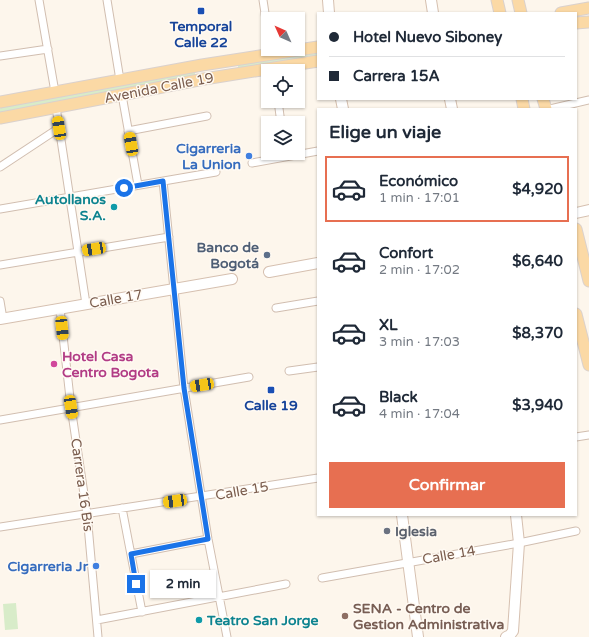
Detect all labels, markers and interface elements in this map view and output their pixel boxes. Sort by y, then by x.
marker: Temporal Calle 22 [196,6,206,16]
north arrow [261,12,305,56]
map controls [261,12,305,160]
place label: Temporal Calle 22 [169,18,232,51]
text: Hotel Nuevo Siboney [353,28,502,46]
button: locate [261,64,305,108]
text: Carrera 15A [353,67,440,85]
street label: Avenida Calle 19 [103,69,215,107]
car [51,115,67,141]
button: layers [261,116,305,160]
text: Elige un viaje [329,121,441,143]
car [123,131,139,157]
place label: Cigarreria La Union [176,140,241,173]
marker: Cigarreria La Union [244,151,254,161]
icon: car [331,171,367,207]
text: Económico [379,172,458,190]
route start [115,179,133,197]
text: $4,920 [512,180,563,198]
text: 1 min · 17:01 [379,190,460,206]
place label: Autollanos S.A. [35,191,106,224]
marker: Autollanos S.A. [109,202,119,212]
place label: Banco de Bogotá [197,239,259,272]
car [81,241,107,257]
icon: car [331,243,367,279]
text: Confort [379,244,433,262]
marker: Banco de Bogotá [262,250,272,260]
text: $6,640 [512,252,563,270]
text: 2 min · 17:02 [379,262,460,278]
street label: Calle 17 [88,286,144,312]
car [55,315,69,341]
icon: car [331,315,367,351]
text: XL [379,316,398,334]
text: $8,370 [512,324,563,342]
text: 3 min · 17:03 [379,334,460,350]
place label: Hotel Casa Centro Bogota [62,348,159,381]
marker: Hotel Casa Centro Bogota [49,359,59,369]
car [189,377,215,393]
marker: Calle 19 [266,385,276,395]
icon: car [331,387,367,423]
text: Black [379,388,418,406]
car [63,394,79,420]
text: $3,940 [512,396,563,414]
place label: Calle 19 [244,397,298,414]
text: 4 min · 17:04 [379,406,460,422]
street label: Carrera 16 Bis [67,437,97,533]
button: Confirmar [329,462,565,508]
street label: Calle 15 [214,478,270,504]
car [162,493,188,509]
place label: Iglesia [395,523,437,540]
marker: Iglesia [382,526,392,536]
street label: Calle 14 [421,542,477,568]
place label: Cigarreria Jr [7,558,89,575]
marker: Cigarreria Jr [91,561,101,571]
callout: 2 min [150,570,216,598]
route end [127,575,145,593]
text: 2 min [166,576,200,592]
place label: SENA - Centro de Gestion Administrativa [353,600,504,633]
marker: SENA - Centro de Gestion Administrativa [340,611,350,621]
place label: Teatro San Jorge [206,612,319,629]
marker: Teatro San Jorge [194,615,204,625]

